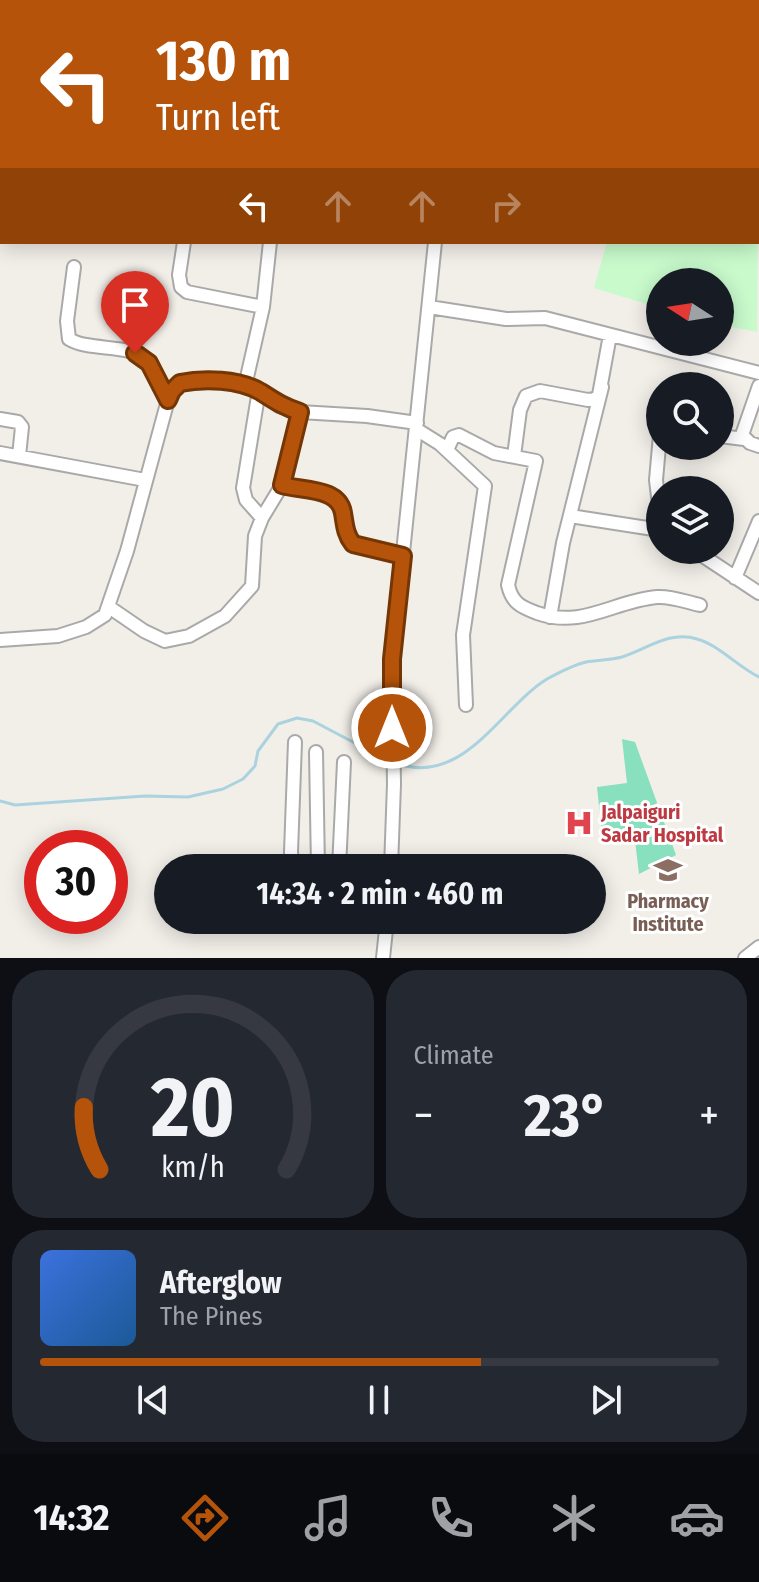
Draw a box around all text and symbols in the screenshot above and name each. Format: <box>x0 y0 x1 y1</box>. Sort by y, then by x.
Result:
text: 130 m <box>156 28 291 95</box>
icon: left <box>24 32 128 136</box>
text: Turn left <box>156 96 280 140</box>
icon: left <box>232 184 276 228</box>
icon: ahead <box>316 184 360 228</box>
icon: ahead <box>400 184 444 228</box>
icon: right <box>484 184 528 228</box>
north arrow <box>646 268 734 356</box>
map controls <box>646 268 734 564</box>
pin <box>101 271 169 353</box>
icon: arrive <box>113 283 157 327</box>
button: search <box>646 372 734 460</box>
button: layers <box>646 476 734 564</box>
position arrow <box>350 686 434 770</box>
place label: Jalpaiguri Sadar Hospital <box>600 800 724 847</box>
hospital icon: Jalpaiguri Sadar Hospital <box>564 808 594 838</box>
speed limit sign: 30 <box>24 830 128 934</box>
school or university icon: Pharmacy Institute <box>653 855 683 885</box>
text: 14:34 · 2 min · 460 m <box>257 876 503 912</box>
place label: Pharmacy Institute <box>627 889 709 936</box>
text: Climate <box>414 1040 494 1071</box>
text: 20 <box>150 1058 235 1158</box>
text: 23° <box>524 1080 608 1152</box>
text: − <box>414 1089 433 1142</box>
text: + <box>699 1089 719 1142</box>
text: km/h <box>161 1150 225 1185</box>
text: Afterglow <box>160 1265 282 1301</box>
text: The Pines <box>160 1301 263 1332</box>
icon: previous <box>131 1378 175 1422</box>
icon: pause <box>357 1378 401 1422</box>
icon: next <box>584 1378 628 1422</box>
icon: directions <box>177 1490 233 1546</box>
icon: music <box>300 1490 356 1546</box>
icon: phone <box>423 1490 479 1546</box>
icon: climate <box>546 1490 602 1546</box>
icon: car <box>669 1490 725 1546</box>
text: 14:32 <box>34 1496 110 1540</box>

